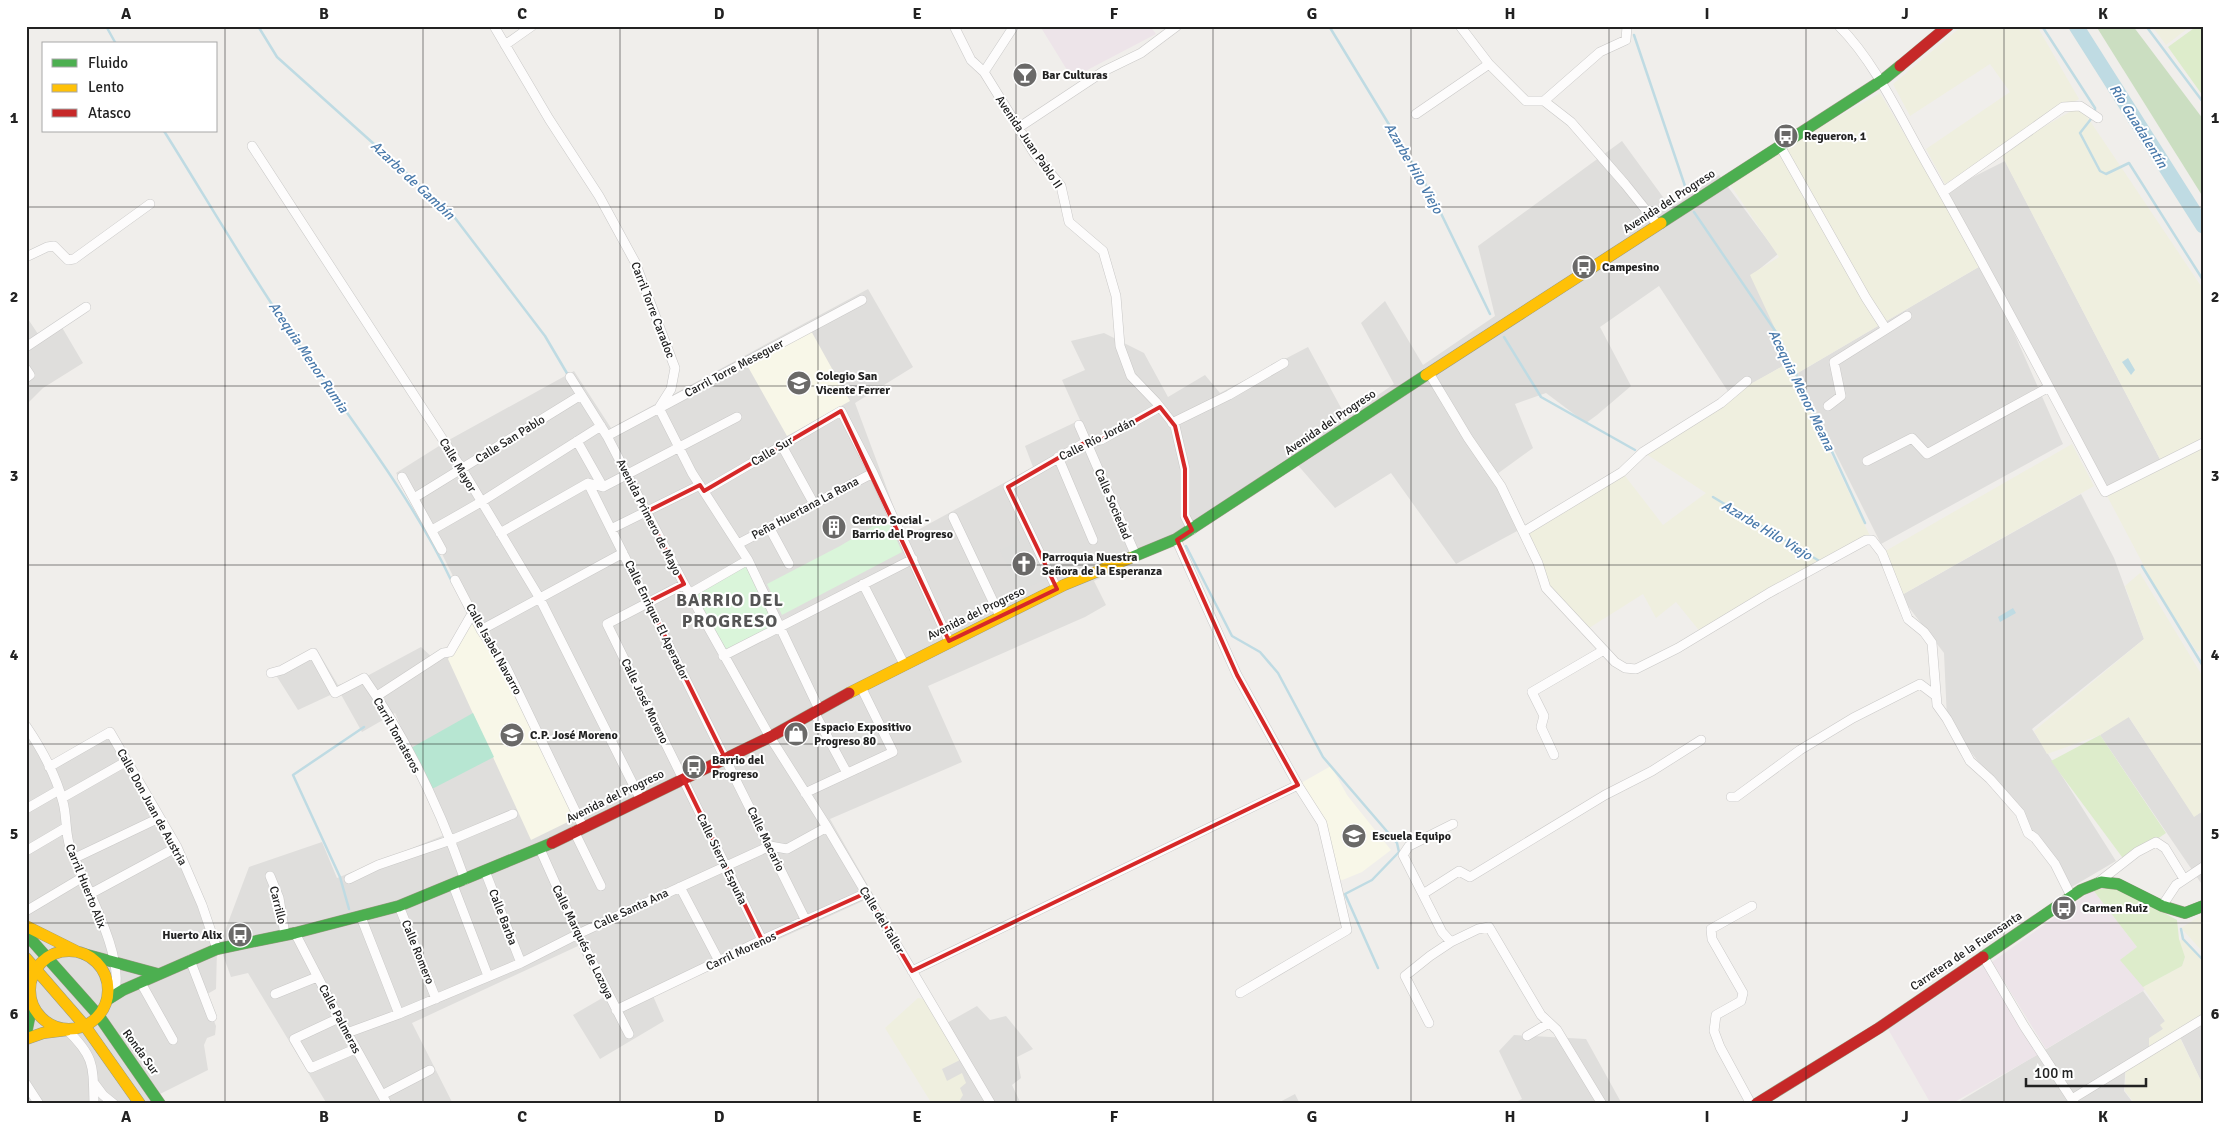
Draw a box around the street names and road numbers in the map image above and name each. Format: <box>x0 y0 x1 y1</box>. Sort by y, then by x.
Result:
street label: Avenida Juan Pablo II <box>992 93 1065 192</box>
street label: Avenida del Progreso <box>1620 166 1718 237</box>
street label: Carril Torre Caradoc <box>627 260 678 361</box>
street label: Carril Torre Meseguer <box>682 336 787 401</box>
street label: Avenida del Progreso <box>1282 386 1379 459</box>
street label: Calle San Pablo <box>473 412 548 467</box>
street label: Calle Río Jordán <box>1057 415 1138 464</box>
street label: Calle Sur <box>749 433 796 470</box>
street label: Calle Mayor <box>436 435 480 496</box>
street label: Avenida Primero de Mayo <box>613 456 684 578</box>
street label: Calle Sociedad <box>1091 467 1134 542</box>
street label: Peña Huertana La Rana <box>749 474 861 543</box>
street label: Calle Enrique El Aperador <box>621 558 692 683</box>
street label: Avenida del Progreso <box>925 583 1028 644</box>
street label: Calle Isabel Navarro <box>462 601 525 698</box>
street label: Calle José Moreno <box>617 656 672 746</box>
street label: Carril Tomateros <box>370 695 424 776</box>
street label: Calle Don Juan de Austria <box>113 746 190 868</box>
street label: Avenida del Progreso <box>564 766 667 827</box>
street label: Calle Macario <box>743 804 788 874</box>
street label: Calle Sierra Espuña <box>693 811 750 907</box>
street label: Carril Huerto Alix <box>62 842 109 931</box>
street label: Calle Marqués de Lozoya <box>548 883 617 1002</box>
street label: Calle del Taller <box>856 884 908 957</box>
street label: Carrillo <box>266 885 289 926</box>
street label: Calle Santa Ana <box>591 886 671 933</box>
street label: Calle Barba <box>485 887 520 947</box>
street label: Carretera de la Fuensanta <box>1908 908 2025 994</box>
street label: Calle Romero <box>398 918 437 987</box>
street label: Carril Morenos <box>704 929 779 974</box>
street label: Calle Palmeras <box>315 982 364 1056</box>
street label: Ronda Sur <box>119 1027 162 1078</box>

